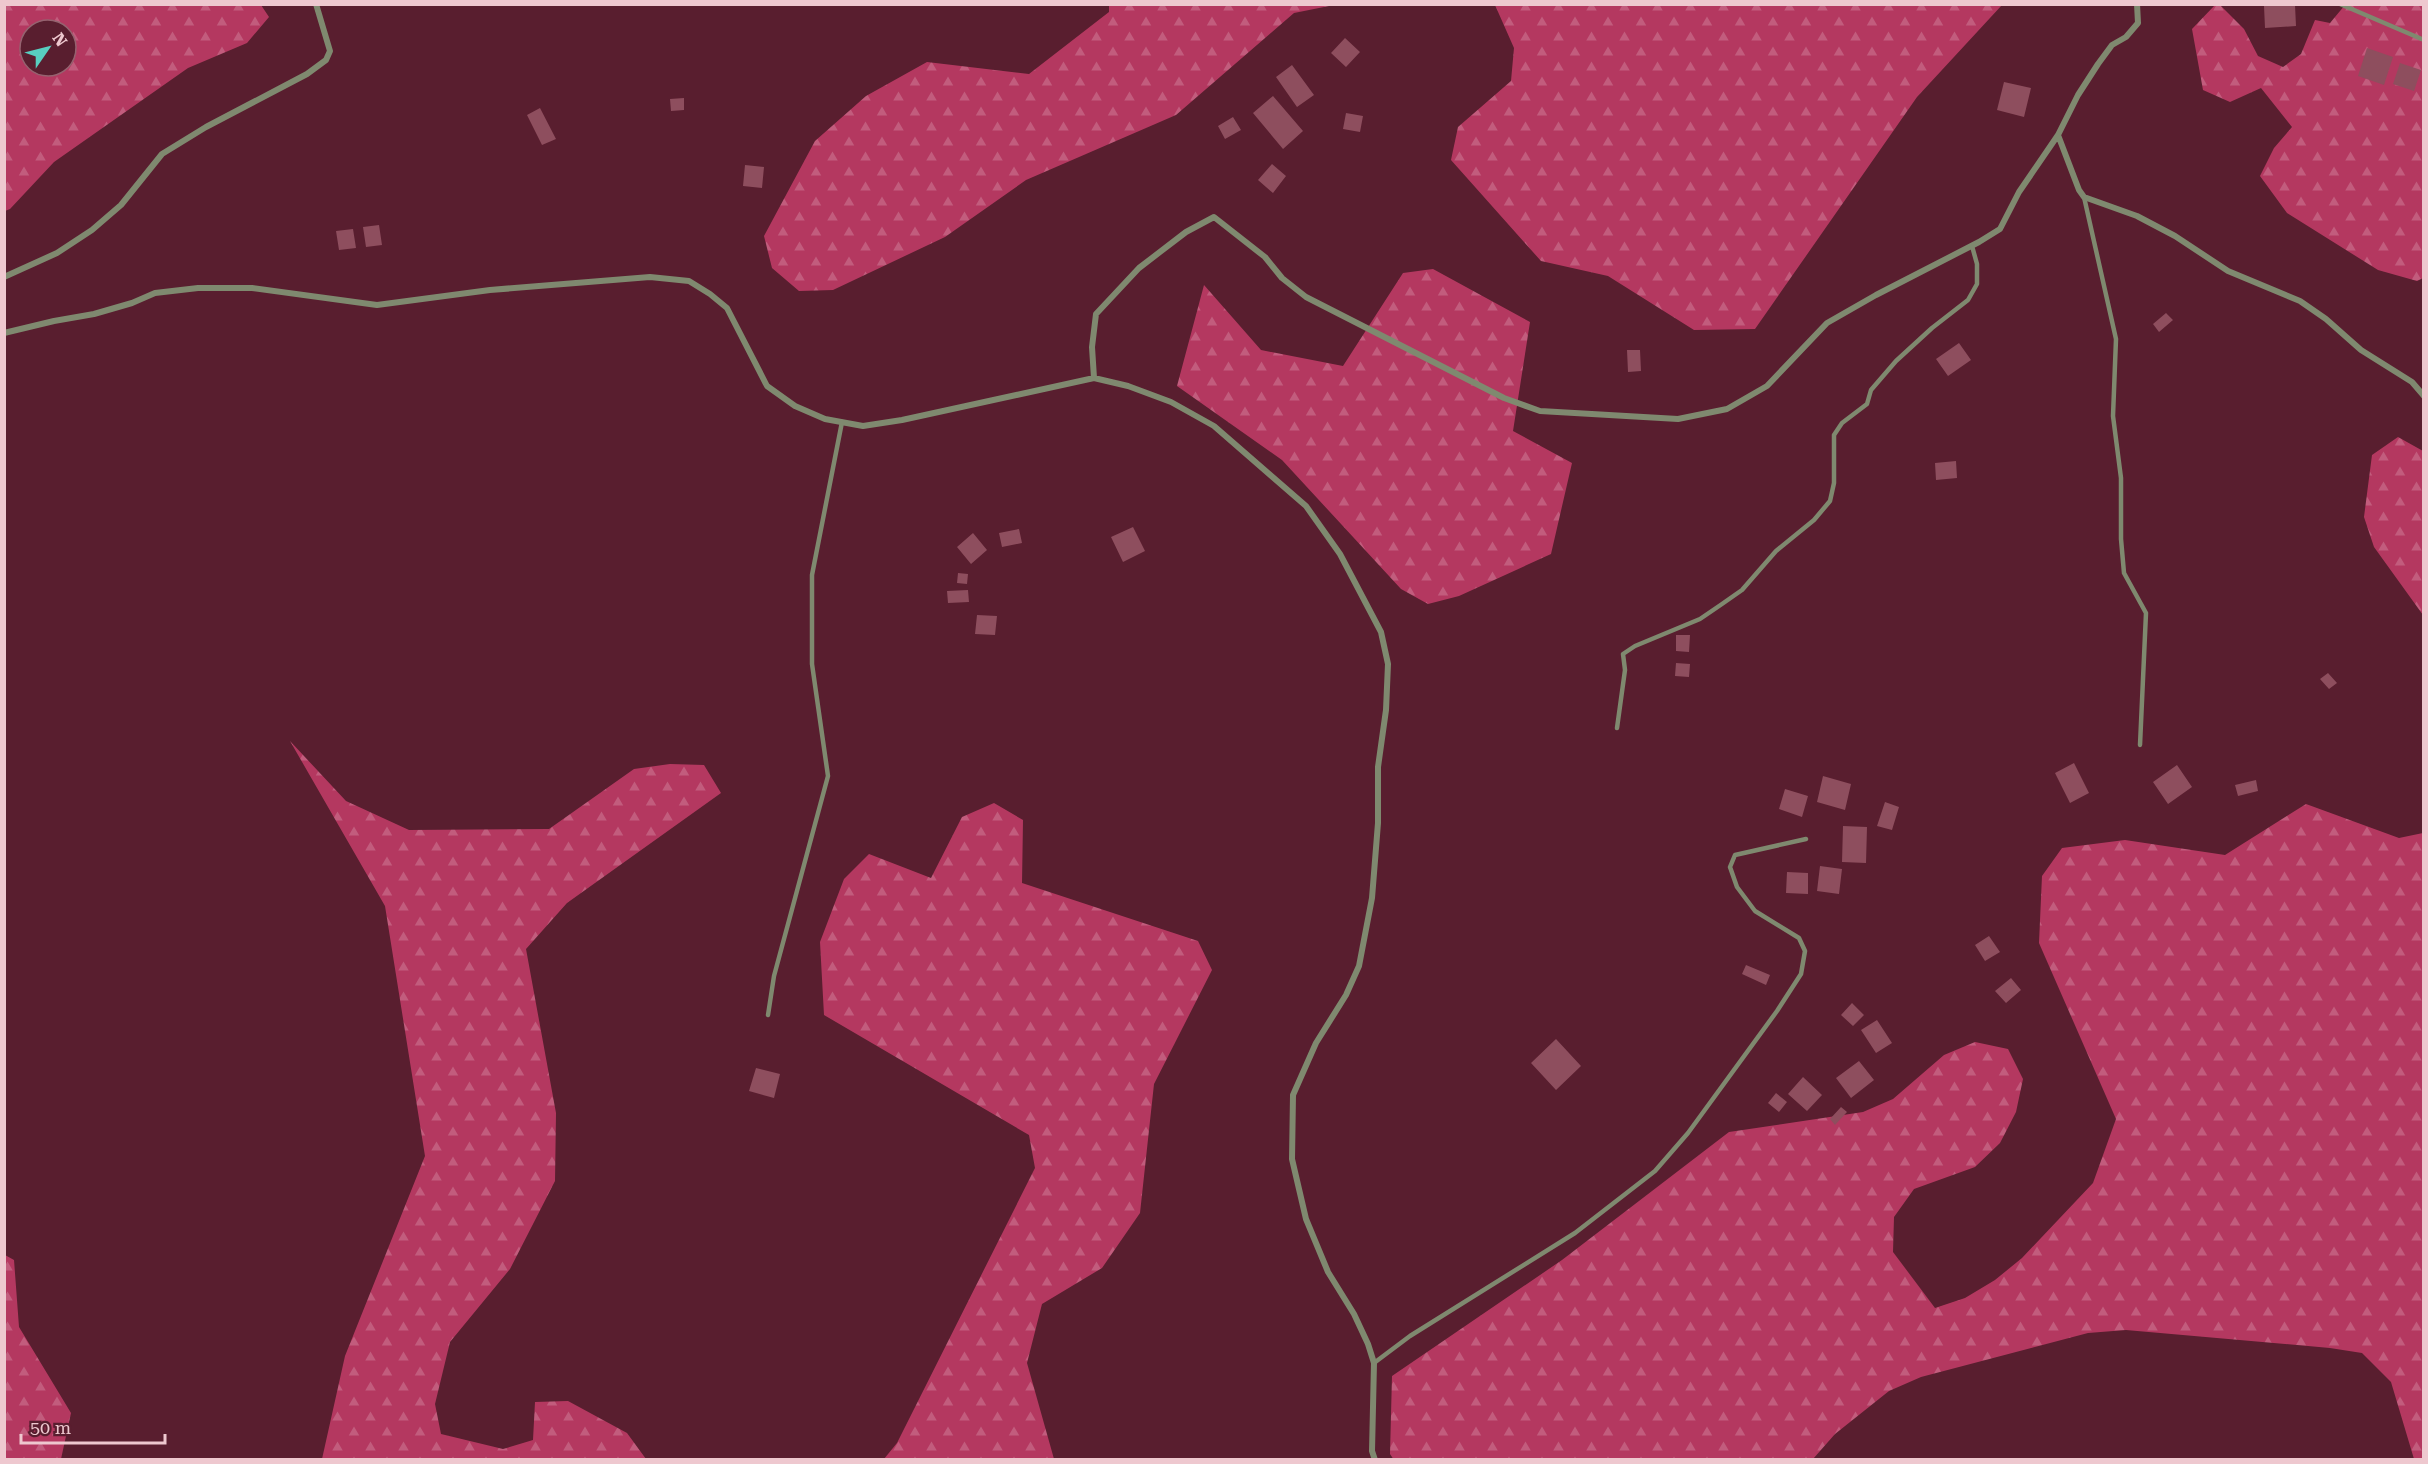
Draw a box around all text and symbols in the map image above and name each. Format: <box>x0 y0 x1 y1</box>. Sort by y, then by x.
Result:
north arrow <box>18 18 78 78</box>
text: N <box>49 29 71 50</box>
scale bar <box>21 1407 165 1445</box>
text: 50 m <box>30 1417 71 1438</box>

